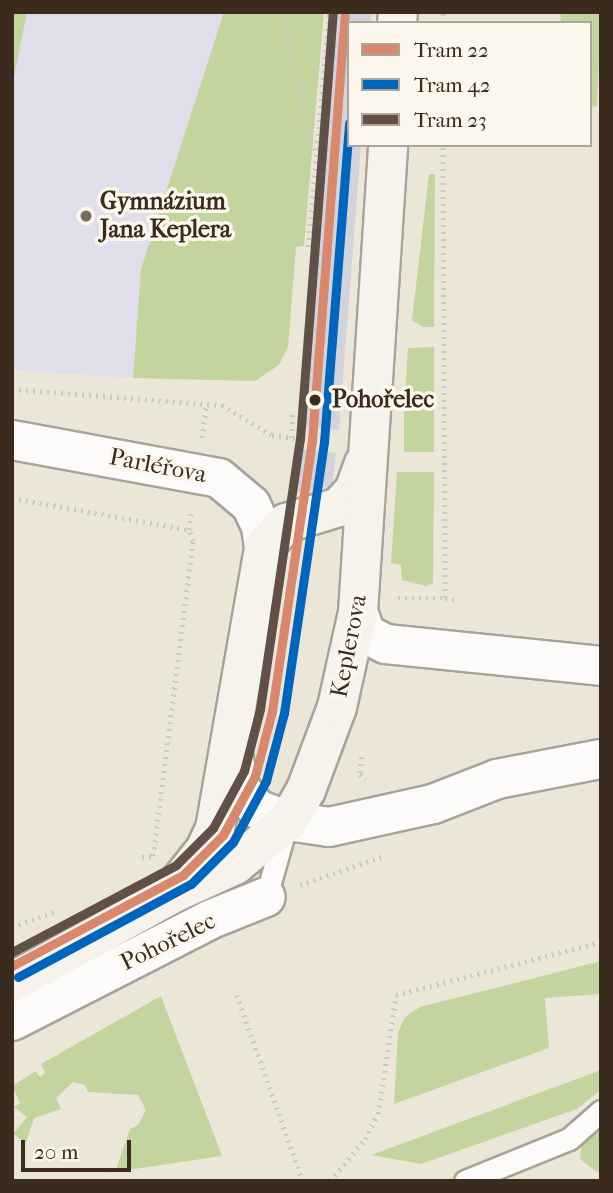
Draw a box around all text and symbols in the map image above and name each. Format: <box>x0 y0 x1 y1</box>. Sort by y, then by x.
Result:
legend <box>347 21 592 147</box>
text: Tram 22 <box>414 38 489 62</box>
text: Tram 42 <box>414 73 491 97</box>
text: Tram 23 <box>414 108 487 132</box>
place label: Gymnázium Jana Keplera <box>100 188 231 244</box>
marker: Gymnázium Jana Keplera <box>78 208 94 224</box>
place label: Pohořelec <box>332 386 434 414</box>
marker: Pohořelec <box>304 389 326 411</box>
street label: Parléřova <box>107 442 209 490</box>
street label: Keplerova <box>325 592 373 700</box>
street label: Pohořelec <box>116 907 220 977</box>
scale bar <box>24 1126 135 1170</box>
text: 20 m <box>34 1140 78 1164</box>

